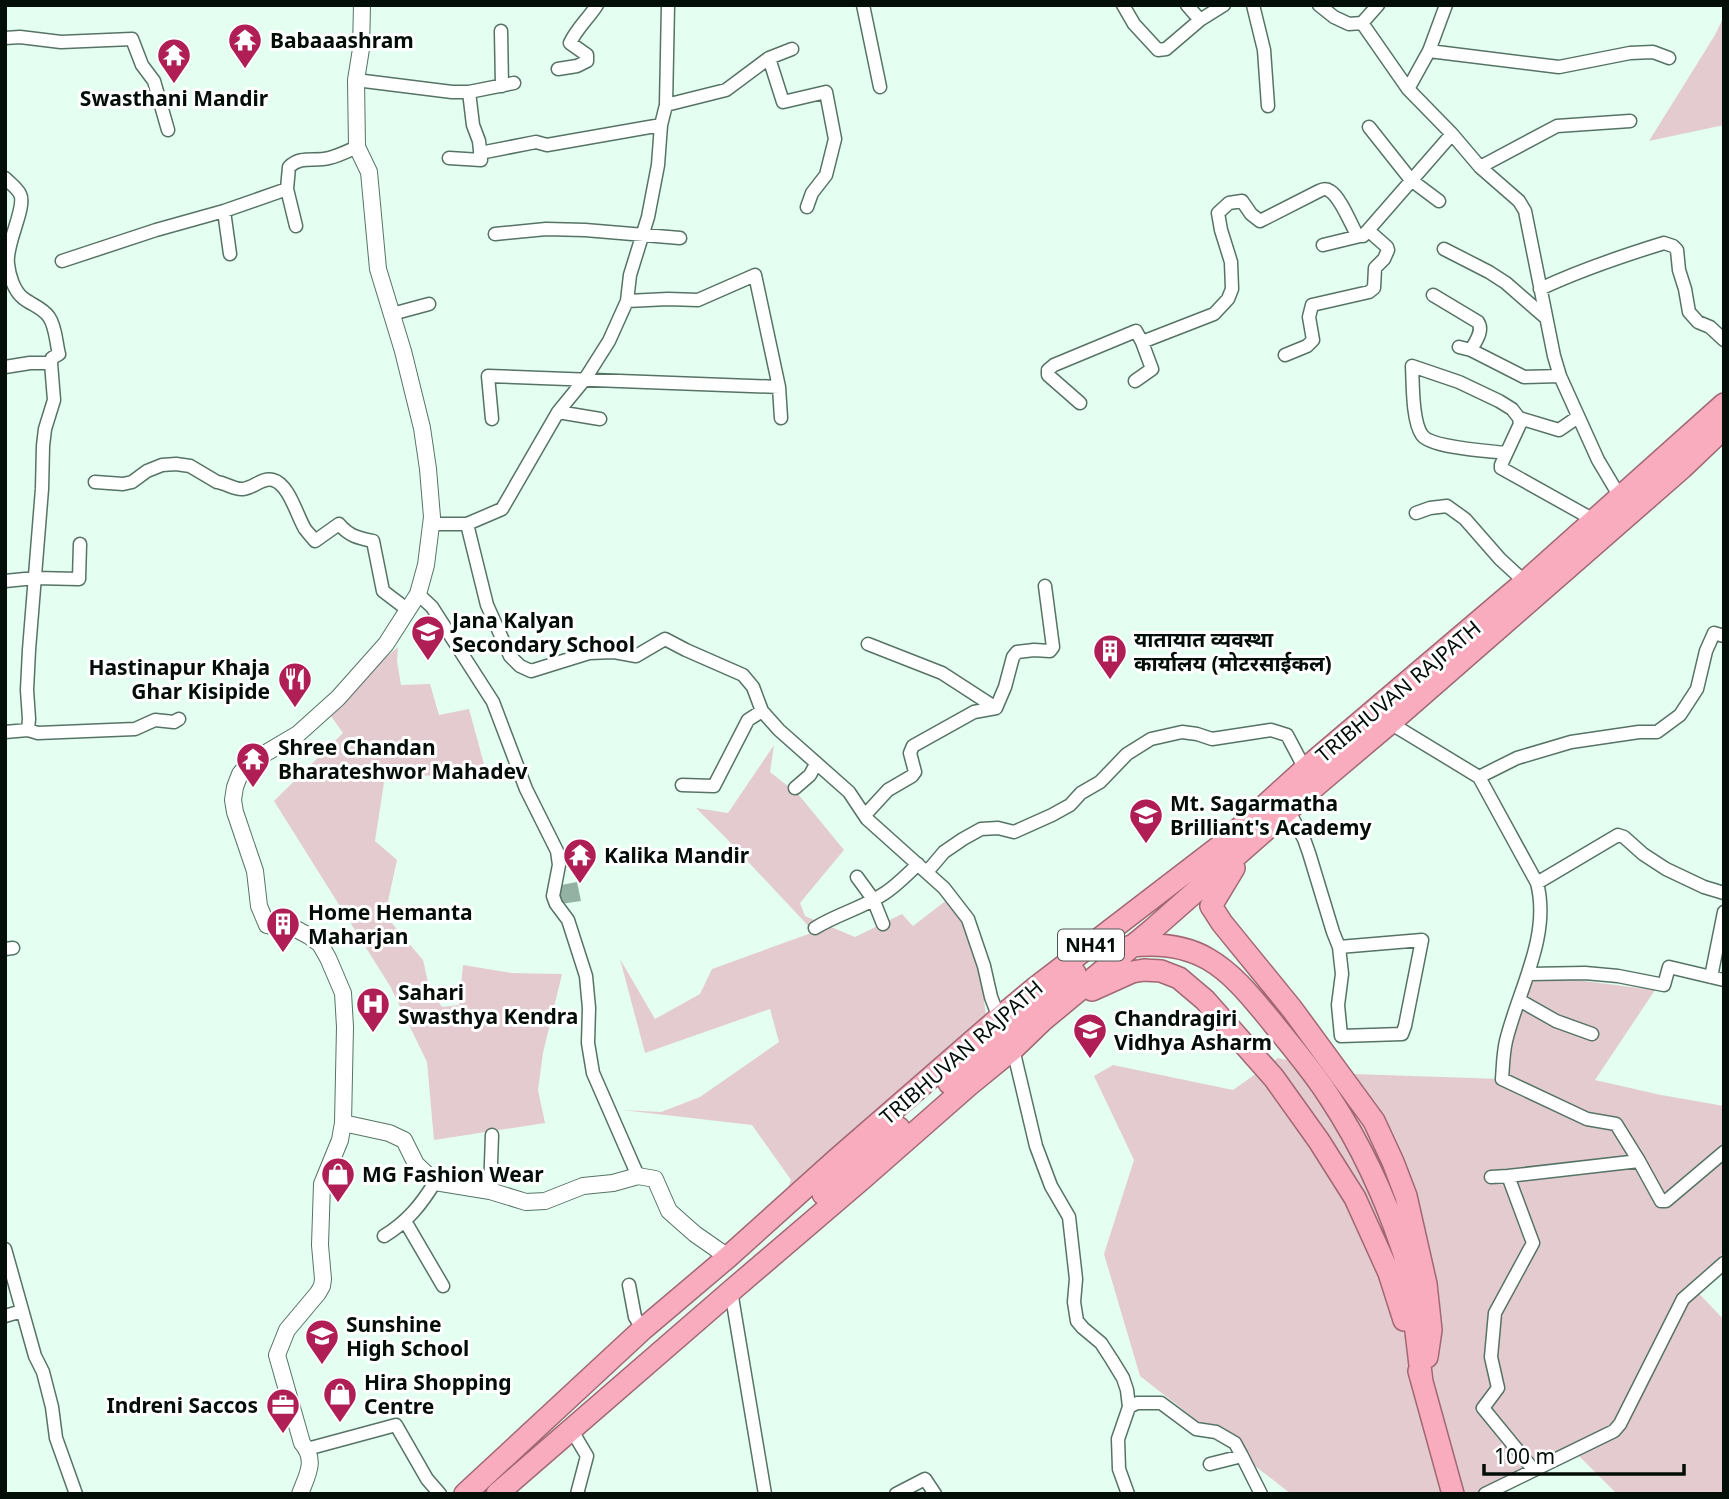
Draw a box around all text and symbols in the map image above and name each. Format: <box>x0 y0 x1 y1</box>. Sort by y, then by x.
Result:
temple icon: Babaaashram <box>226 21 264 70</box>
place label: Babaaashram <box>270 26 414 54</box>
temple icon: Swasthani Mandir <box>155 36 193 85</box>
place label: Swasthani Mandir <box>80 84 269 112</box>
place label: Jana Kalyan Secondary School <box>450 606 635 658</box>
school or university icon: Jana Kalyan Secondary School <box>409 613 447 662</box>
street label: TRIBHUVAN RAJPATH <box>1310 614 1486 768</box>
place label: यातायात व्यवस्था कार्यालय (मोटरसाईकल) <box>1134 625 1332 677</box>
building icon: यातायात व्यवस्था कार्यालय (मोटरसाईकल) <box>1091 632 1129 681</box>
place label: Hastinapur Khaja Ghar Kisipide <box>88 653 270 705</box>
restaurant icon: Hastinapur Khaja Ghar Kisipide <box>276 660 314 709</box>
place label: Shree Chandan Bharateshwor Mahadev <box>278 733 528 785</box>
temple icon: Shree Chandan Bharateshwor Mahadev <box>234 740 272 789</box>
place label: Mt. Sagarmatha Brilliant's Academy <box>1170 789 1371 841</box>
school or university icon: Mt. Sagarmatha Brilliant's Academy <box>1127 796 1165 845</box>
temple icon: Kalika Mandir <box>561 836 599 885</box>
place label: Kalika Mandir <box>604 841 750 869</box>
place label: Home Hemanta Maharjan <box>308 898 473 950</box>
building icon: Home Hemanta Maharjan <box>264 905 302 954</box>
road number: NH41 <box>1058 930 1124 960</box>
street label: TRIBHUVAN RAJPATH <box>874 973 1048 1131</box>
place label: Sahari Swasthya Kendra <box>398 978 578 1030</box>
hospital icon: Sahari Swasthya Kendra <box>354 985 392 1034</box>
place label: Chandragiri Vidhya Asharm <box>1114 1004 1272 1056</box>
school or university icon: Chandragiri Vidhya Asharm <box>1071 1011 1109 1060</box>
shop icon: MG Fashion Wear <box>319 1155 357 1204</box>
place label: MG Fashion Wear <box>362 1160 544 1188</box>
place label: Sunshine High School <box>346 1310 469 1362</box>
school or university icon: Sunshine High School <box>303 1317 341 1366</box>
place label: Hira Shopping Centre <box>364 1368 511 1420</box>
shop icon: Hira Shopping Centre <box>321 1375 359 1424</box>
office icon: Indreni Saccos <box>264 1386 302 1435</box>
place label: Indreni Saccos <box>107 1391 258 1419</box>
scale bar <box>1484 1432 1684 1476</box>
text: 100 m <box>1494 1442 1555 1470</box>

